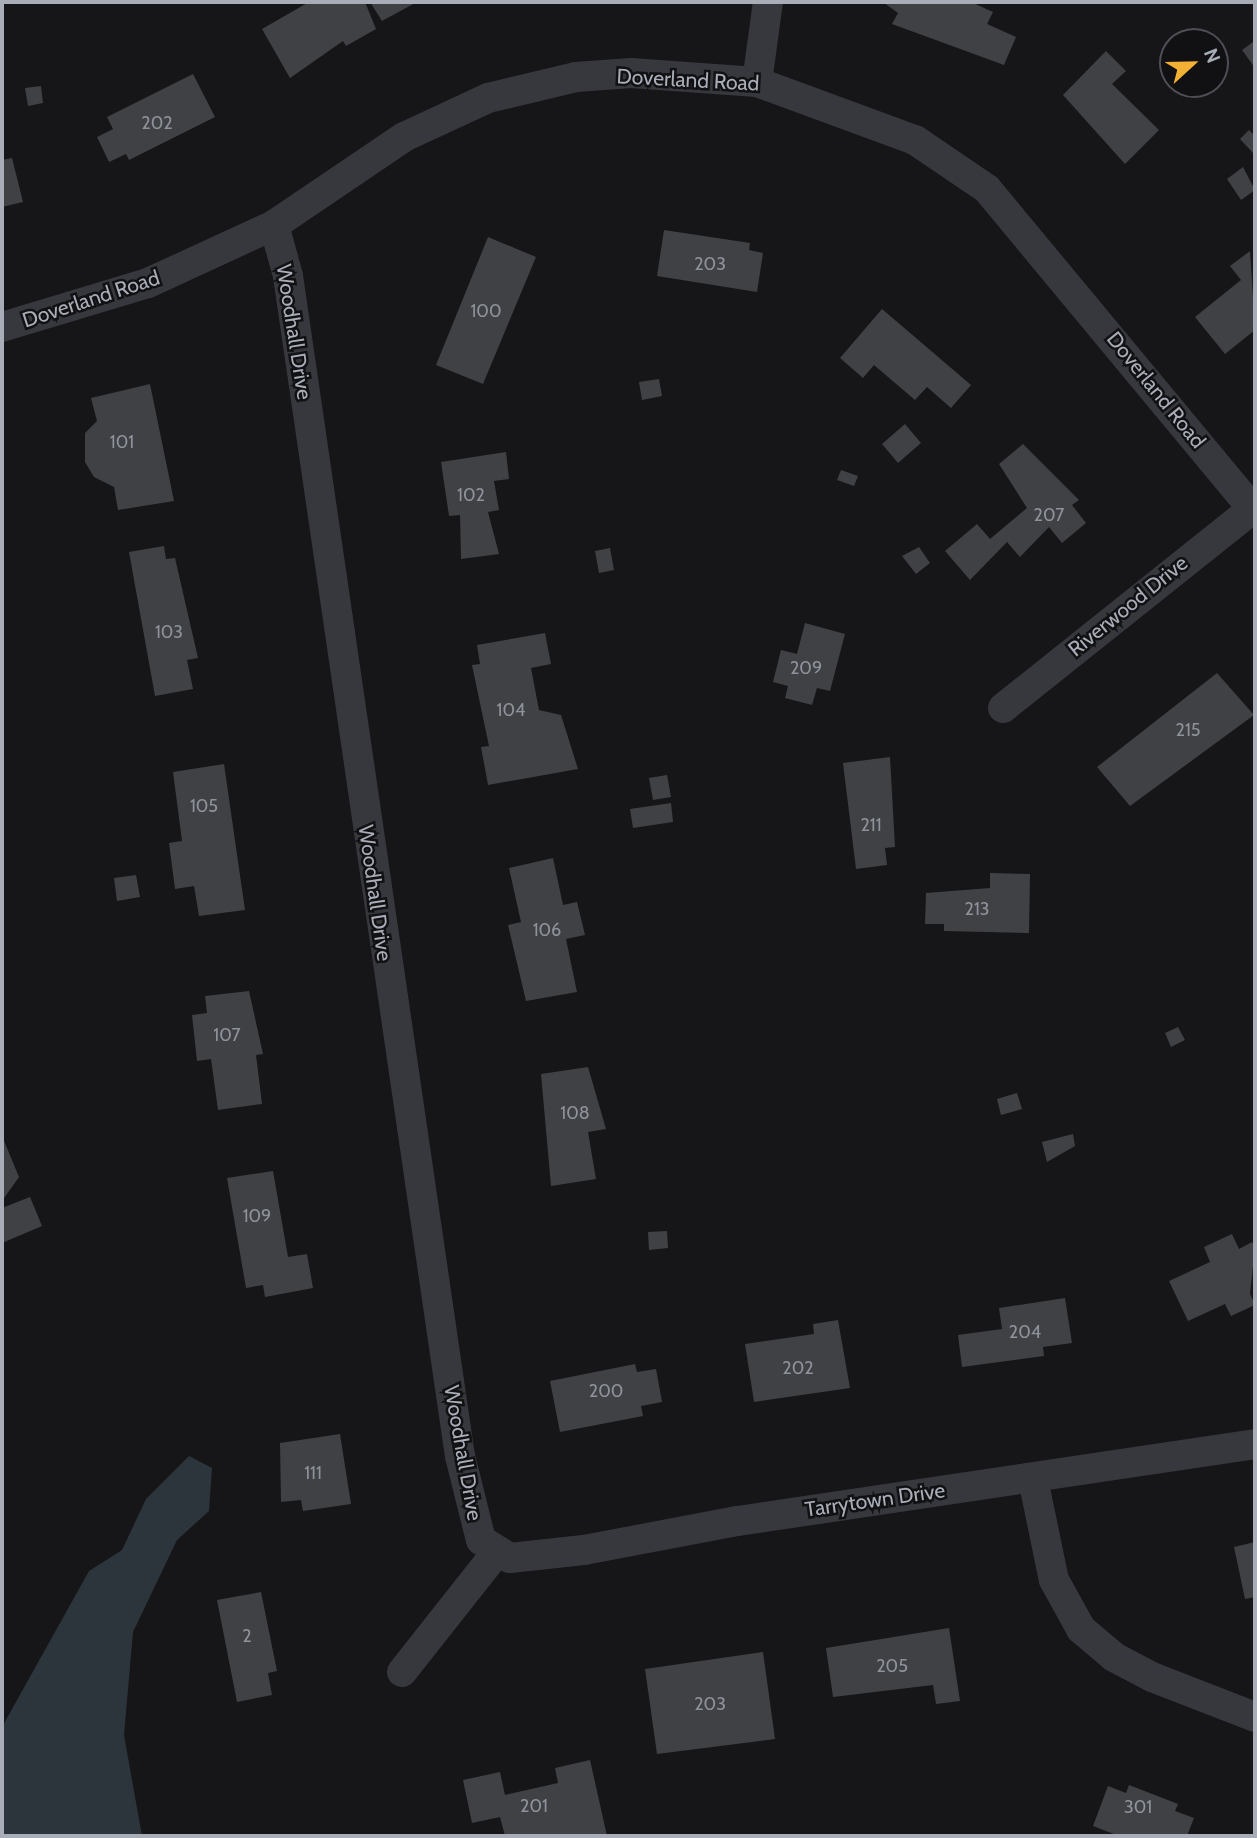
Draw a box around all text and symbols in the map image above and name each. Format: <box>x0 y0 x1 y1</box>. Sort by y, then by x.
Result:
north arrow <box>1159 28 1229 98</box>
text: N <box>1199 45 1225 66</box>
street label: Doverland Road <box>616 64 760 96</box>
house number: 202 <box>141 112 173 134</box>
house number: 203 <box>694 253 726 275</box>
street label: Woodhall Drive <box>271 262 317 402</box>
street label: Doverland Road <box>19 265 163 333</box>
house number: 100 <box>471 300 501 322</box>
street label: Doverland Road <box>1101 327 1211 453</box>
house number: 101 <box>110 431 134 453</box>
house number: 102 <box>457 484 485 506</box>
house number: 207 <box>1034 504 1064 526</box>
street label: Riverwood Drive <box>1063 550 1193 662</box>
house number: 103 <box>155 621 183 643</box>
house number: 209 <box>790 657 822 679</box>
house number: 104 <box>497 699 525 721</box>
house number: 215 <box>1175 719 1201 741</box>
house number: 105 <box>190 795 218 817</box>
house number: 211 <box>860 814 882 836</box>
street label: Woodhall Drive <box>353 823 397 963</box>
house number: 213 <box>964 898 990 920</box>
house number: 106 <box>533 919 561 941</box>
house number: 107 <box>213 1024 241 1046</box>
house number: 108 <box>560 1102 590 1124</box>
house number: 109 <box>243 1205 271 1227</box>
house number: 204 <box>1009 1321 1041 1343</box>
house number: 202 <box>782 1357 814 1379</box>
house number: 200 <box>589 1380 623 1402</box>
street label: Woodhall Drive <box>439 1383 487 1523</box>
house number: 111 <box>304 1462 322 1484</box>
street label: Tarrytown Drive <box>803 1478 947 1522</box>
house number: 2 <box>242 1625 252 1647</box>
house number: 205 <box>876 1655 908 1677</box>
house number: 203 <box>694 1693 726 1715</box>
house number: 201 <box>520 1795 548 1817</box>
house number: 301 <box>1124 1796 1152 1818</box>

